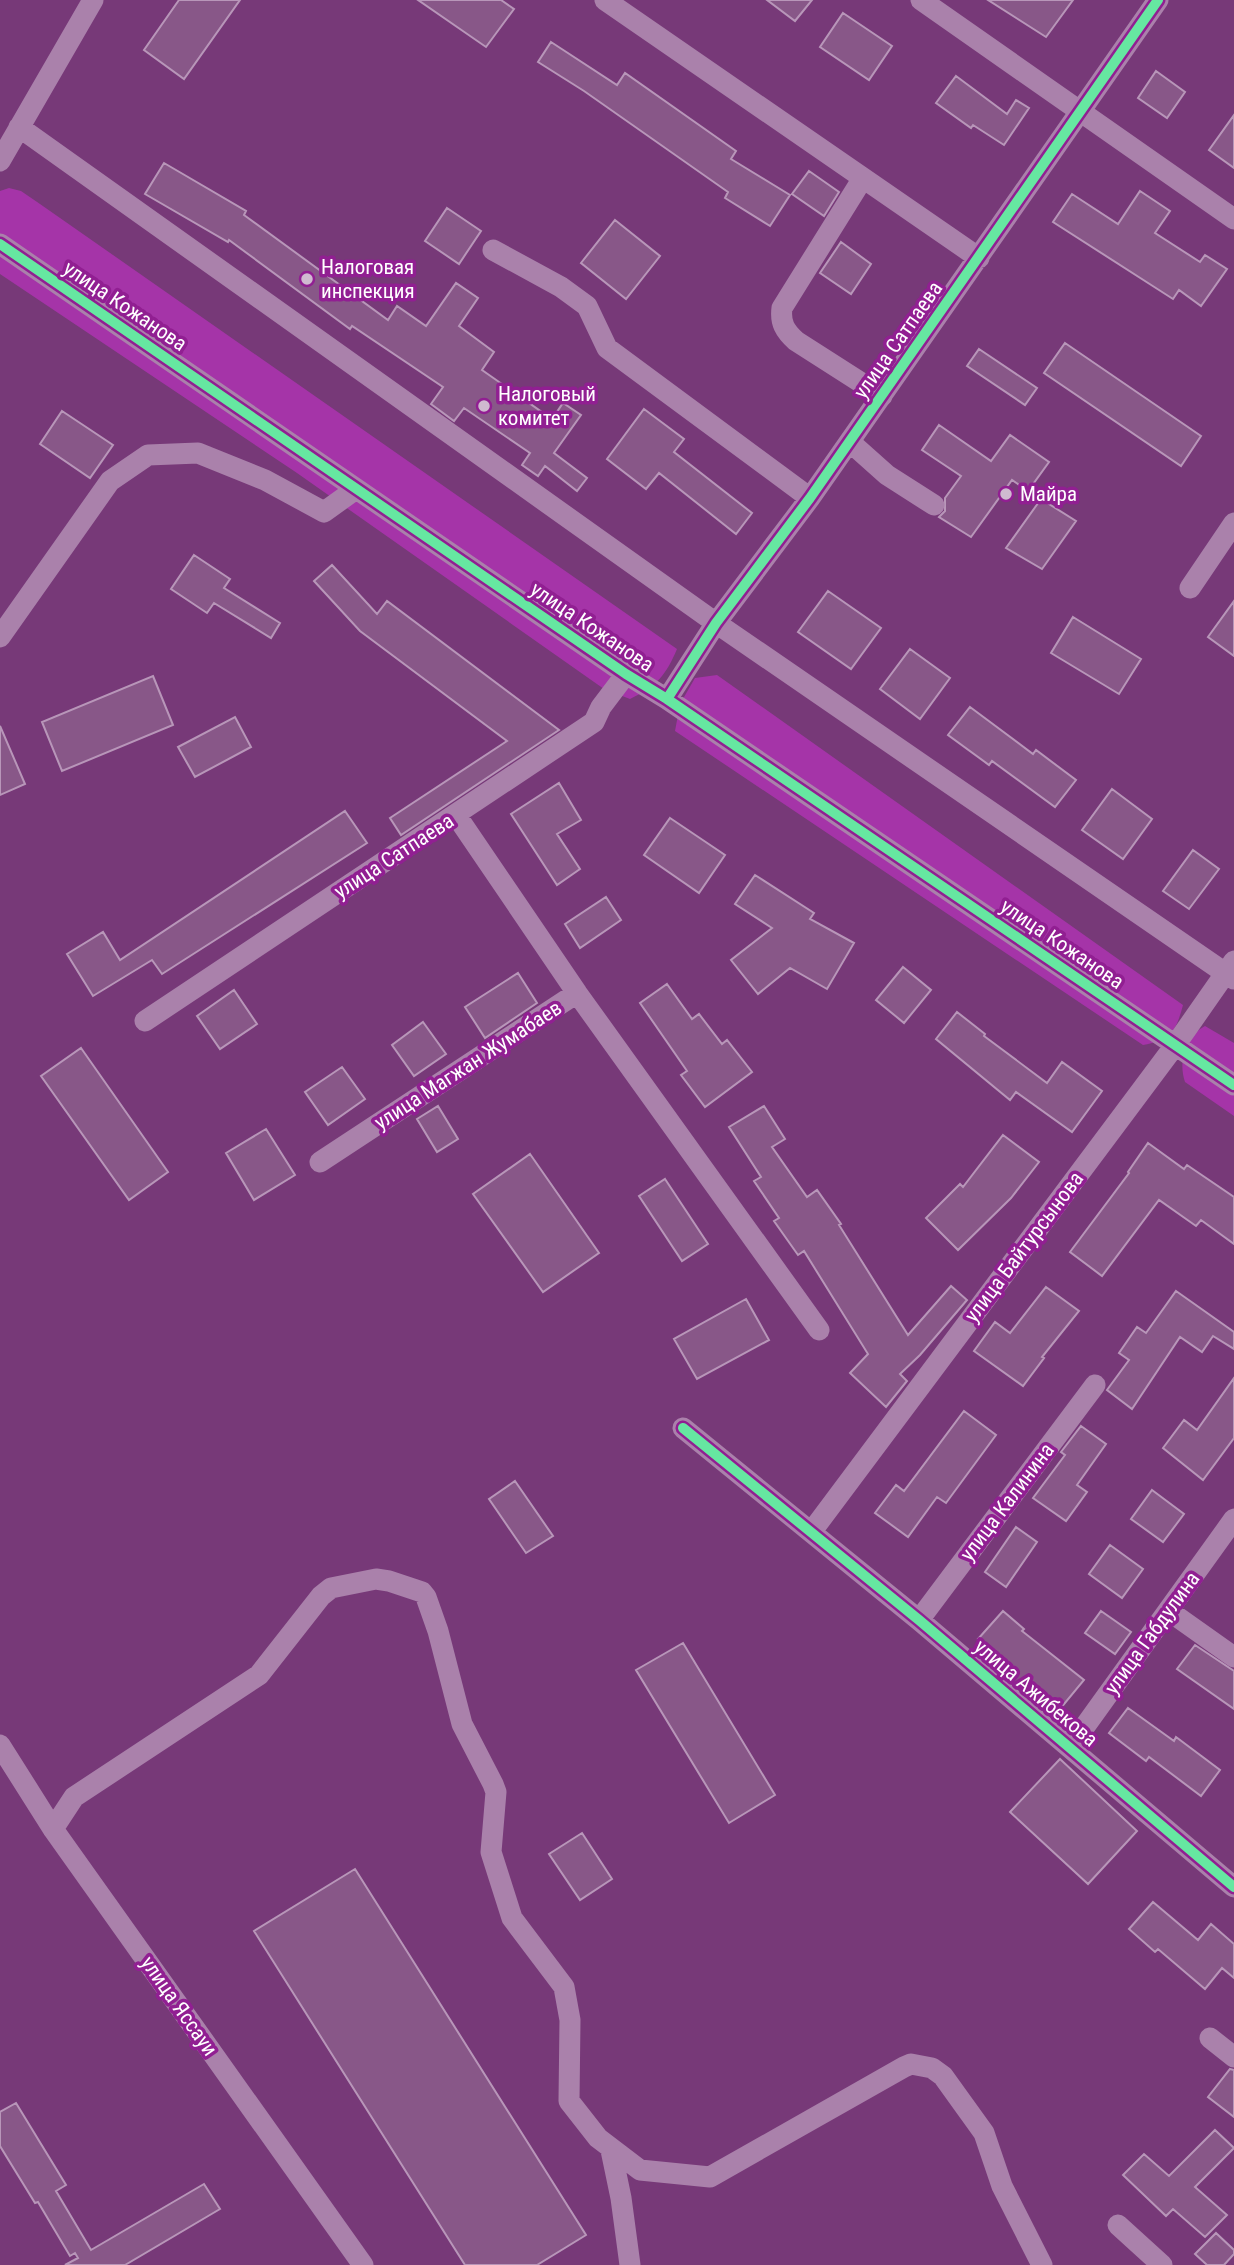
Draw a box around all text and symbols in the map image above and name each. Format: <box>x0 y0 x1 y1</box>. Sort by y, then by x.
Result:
place label: Налоговая инспекция <box>321 255 415 303</box>
street label: улица Кожанова <box>59 256 191 356</box>
marker: Налоговая инспекция <box>299 271 315 287</box>
street label: улица Сатпаева <box>849 277 947 403</box>
place label: Налоговый комитет <box>498 382 596 430</box>
marker: Налоговый комитет <box>476 398 492 414</box>
place label: Майра <box>1020 482 1077 506</box>
marker: Майра <box>998 486 1014 502</box>
street label: улица Кожанова <box>526 577 658 677</box>
street label: улица Сатпаева <box>330 808 458 904</box>
street label: улица Кожанова <box>996 894 1128 994</box>
street label: улица Магжан Жумабаев <box>370 996 566 1134</box>
street label: улица Байтурсынова <box>960 1167 1088 1327</box>
street label: улица Калинина <box>955 1438 1059 1566</box>
street label: улица Габдулина <box>1100 1567 1204 1699</box>
street label: улица Ажибекова <box>970 1634 1102 1752</box>
street label: улица Яссауи <box>136 1952 222 2060</box>

